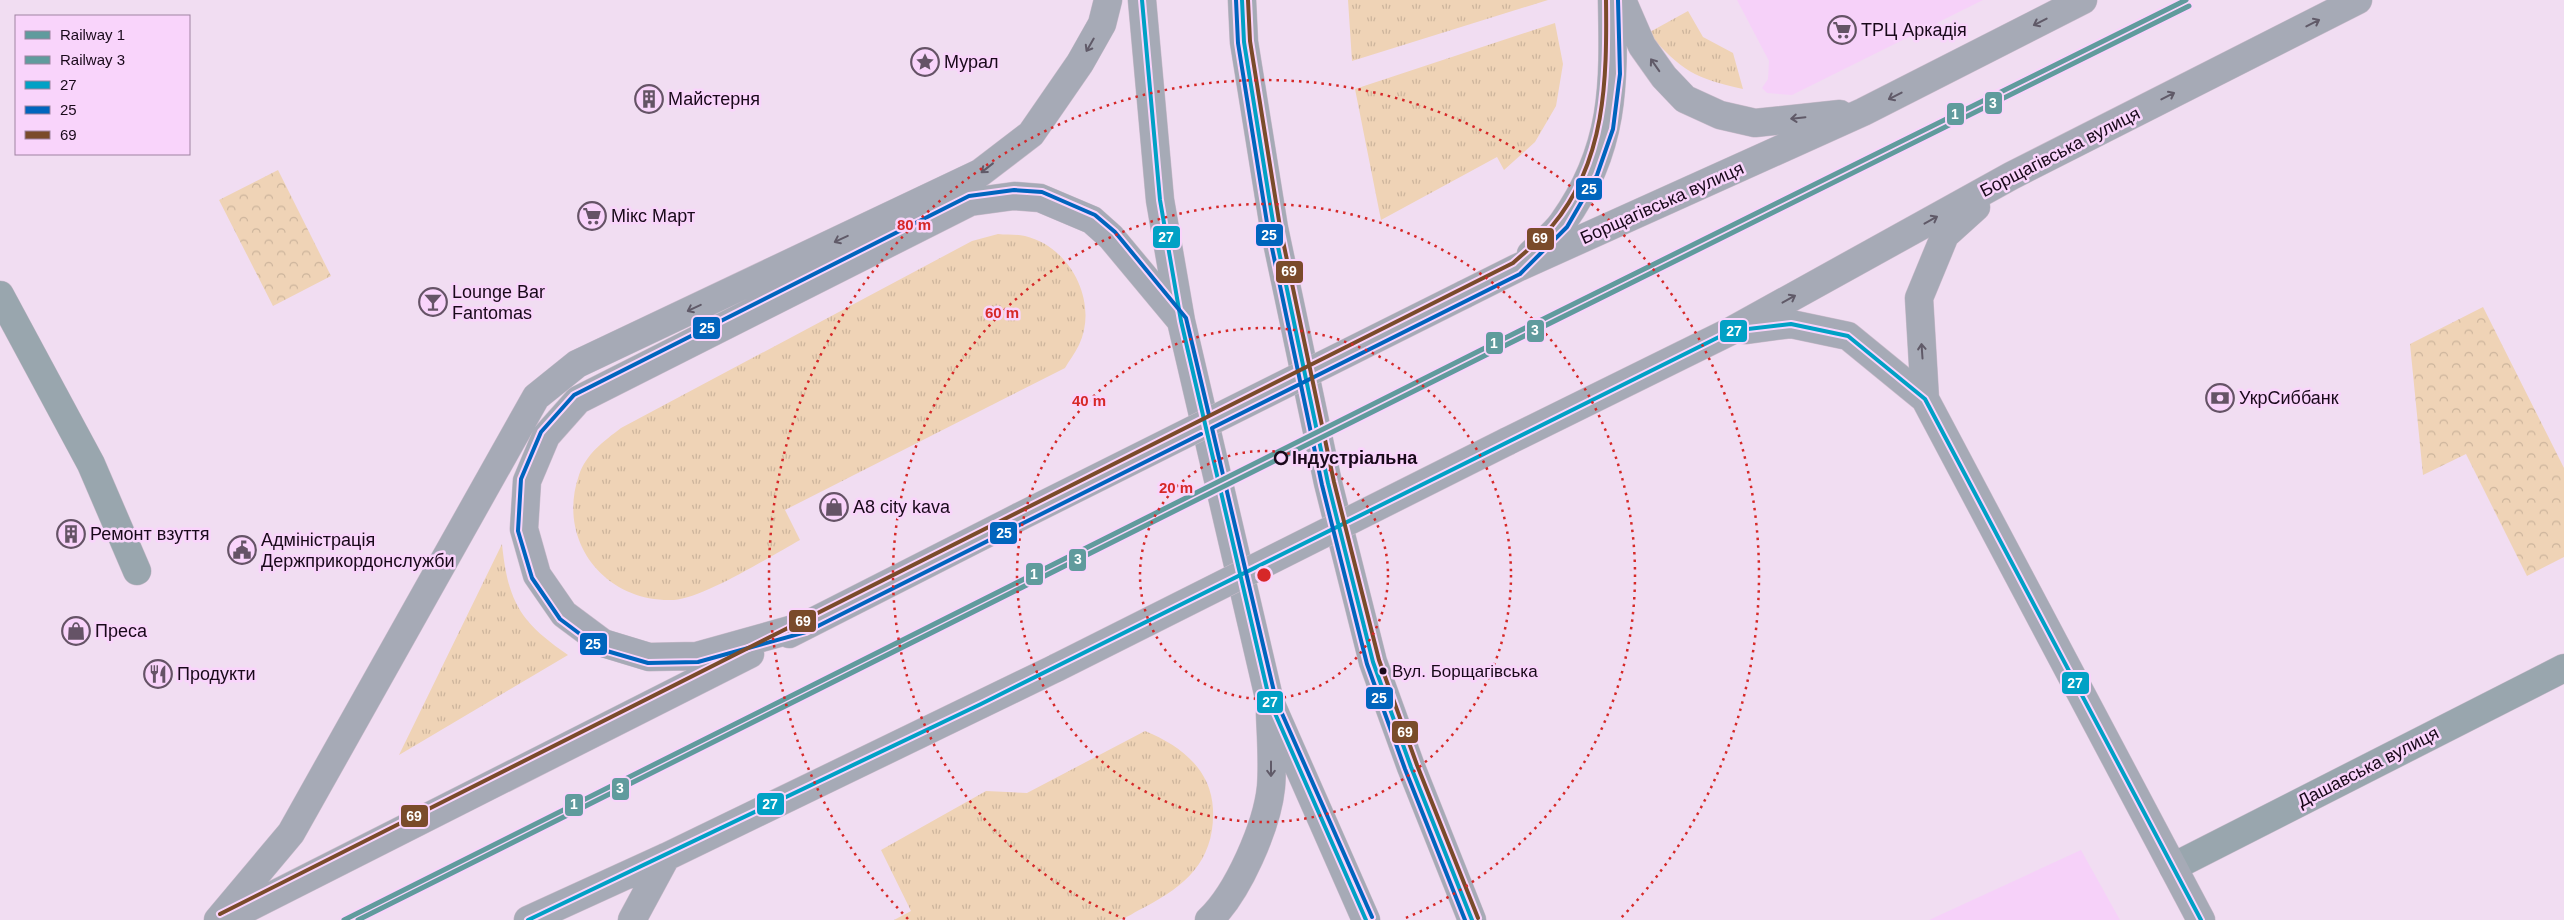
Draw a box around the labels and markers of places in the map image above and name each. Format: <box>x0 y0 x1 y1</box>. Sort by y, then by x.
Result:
supermarket icon: ТРЦ Аркадія <box>1827 15 1857 45</box>
place label: ТРЦ Аркадія <box>1861 20 1967 40</box>
place icon: Мурал <box>910 47 940 77</box>
place label: Мурал <box>944 52 999 72</box>
building icon: Майстерня <box>634 84 664 114</box>
place label: Майстерня <box>668 89 760 109</box>
supermarket icon: Мікс Март <box>577 201 607 231</box>
place label: Мікс Март <box>611 206 695 226</box>
place label: Lounge Bar Fantomas <box>452 282 545 323</box>
bar icon: Lounge Bar Fantomas <box>418 287 448 317</box>
bank icon: УкрСиббанк <box>2205 383 2235 413</box>
place label: УкрСиббанк <box>2239 388 2339 408</box>
place label: Індустріальна <box>1292 448 1418 468</box>
marker: Індустріальна <box>1274 451 1288 465</box>
shop icon: A8 city kava <box>819 492 849 522</box>
place label: A8 city kava <box>853 497 951 517</box>
building icon: Ремонт взуття <box>56 519 86 549</box>
place label: Ремонт взуття <box>90 524 209 544</box>
place label: Адміністрація Держприкордонслужби <box>261 530 455 571</box>
public building icon: Адміністрація Держприкордонслужби <box>227 535 257 565</box>
centre of rings <box>1255 566 1273 584</box>
shop icon: Преса <box>61 616 91 646</box>
place label: Преса <box>95 621 148 641</box>
restaurant icon: Продукти <box>143 659 173 689</box>
place label: Вул. Борщагівська <box>1392 662 1538 681</box>
place label: Продукти <box>177 664 255 684</box>
marker: Вул. Борщагівська <box>1378 666 1388 676</box>

